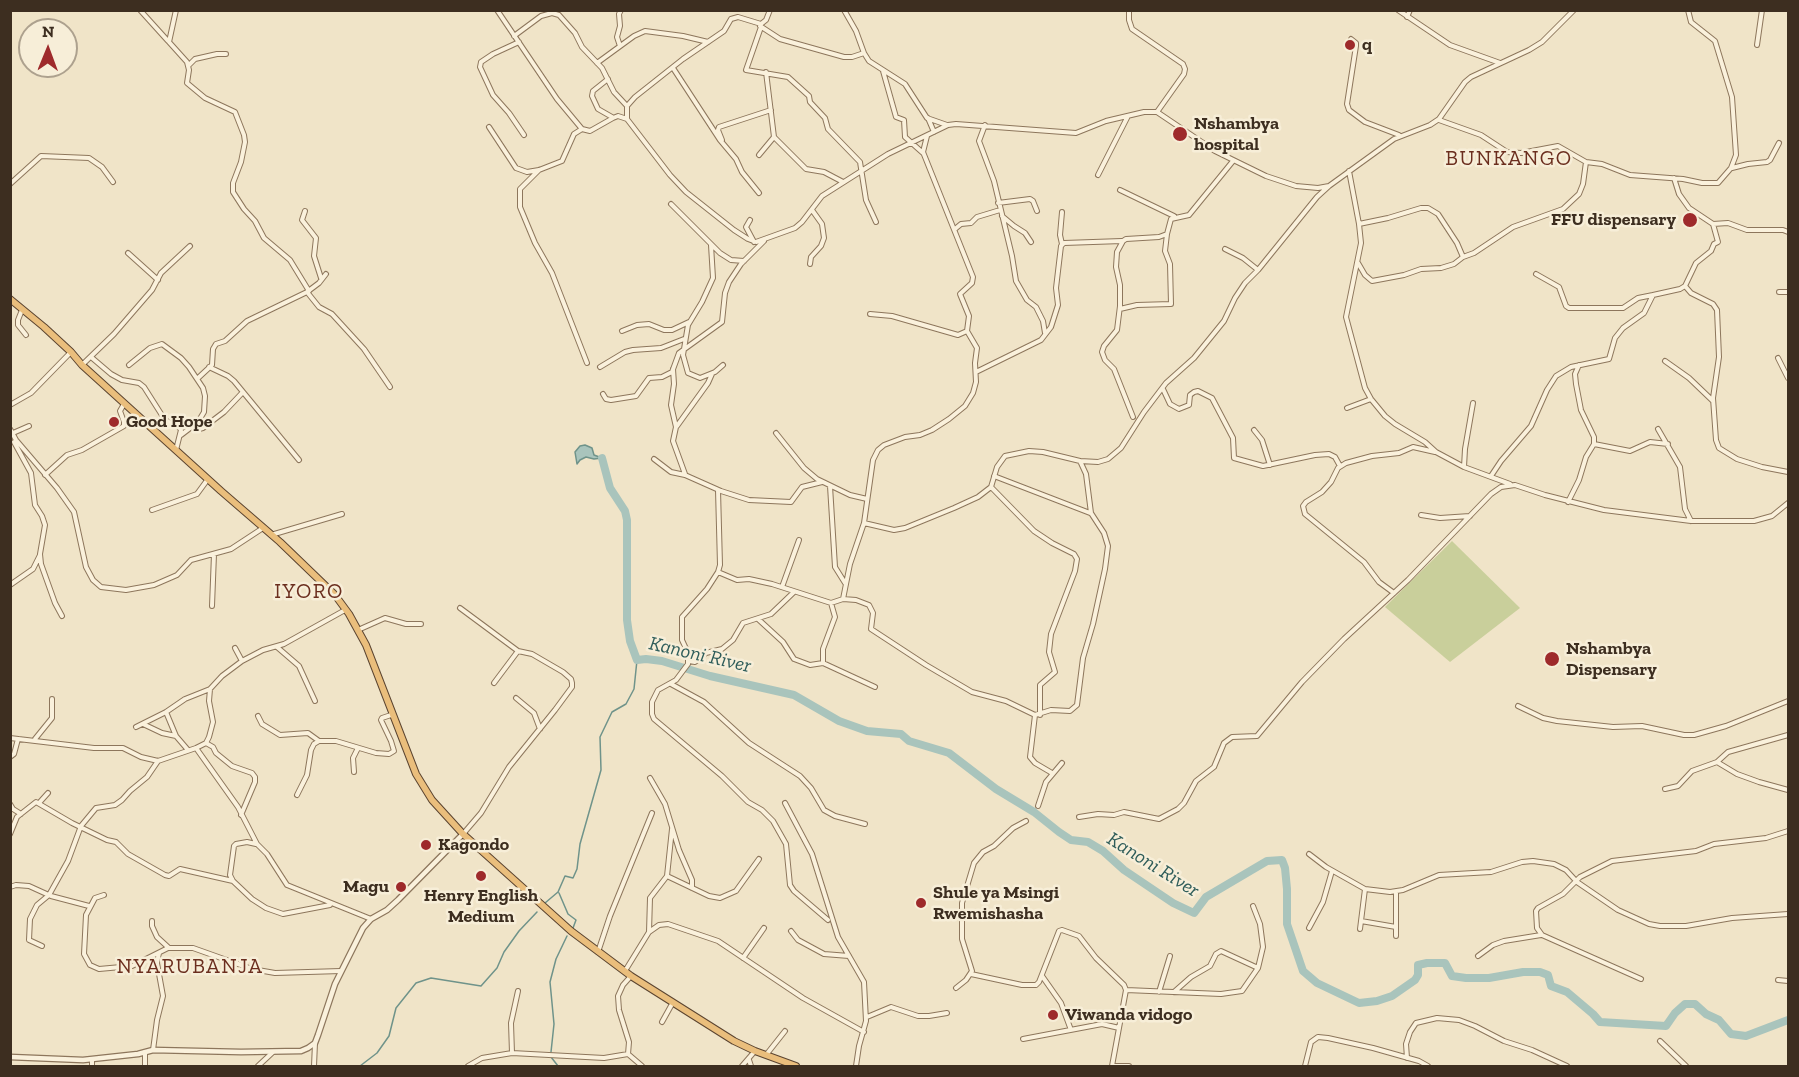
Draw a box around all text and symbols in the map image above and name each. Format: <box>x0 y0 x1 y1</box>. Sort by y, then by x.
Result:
north arrow <box>18 18 78 78</box>
text: N <box>42 22 55 41</box>
place label: q <box>1362 34 1372 56</box>
marker: q <box>1343 38 1357 52</box>
place label: Nshambya hospital <box>1194 113 1279 156</box>
marker: Nshambya hospital <box>1171 125 1189 143</box>
district label: BUNKANGO <box>1445 146 1573 172</box>
place label: FFU dispensary <box>1551 209 1676 231</box>
marker: FFU dispensary <box>1681 211 1699 229</box>
place label: Good Hope <box>126 411 212 433</box>
marker: Good Hope <box>107 415 121 429</box>
district label: IYORO <box>274 579 344 605</box>
water label: Kanoni River <box>647 632 753 678</box>
place label: Nshambya Dispensary <box>1566 638 1657 680</box>
marker: Nshambya Dispensary <box>1543 650 1561 668</box>
water label: Kanoni River <box>1102 827 1204 903</box>
place label: Kagondo <box>438 834 509 856</box>
marker: Kagondo <box>419 838 433 852</box>
marker: Henry English Medium <box>474 869 488 883</box>
place label: Magu <box>343 876 389 898</box>
marker: Magu <box>394 880 408 894</box>
place label: Shule ya Msingi Rwemishasha <box>933 882 1059 924</box>
place label: Henry English Medium <box>424 885 538 928</box>
marker: Shule ya Msingi Rwemishasha <box>914 896 928 910</box>
district label: NYARUBANJA <box>117 954 263 980</box>
place label: Viwanda vidogo <box>1065 1004 1192 1026</box>
marker: Viwanda vidogo <box>1046 1008 1060 1022</box>

